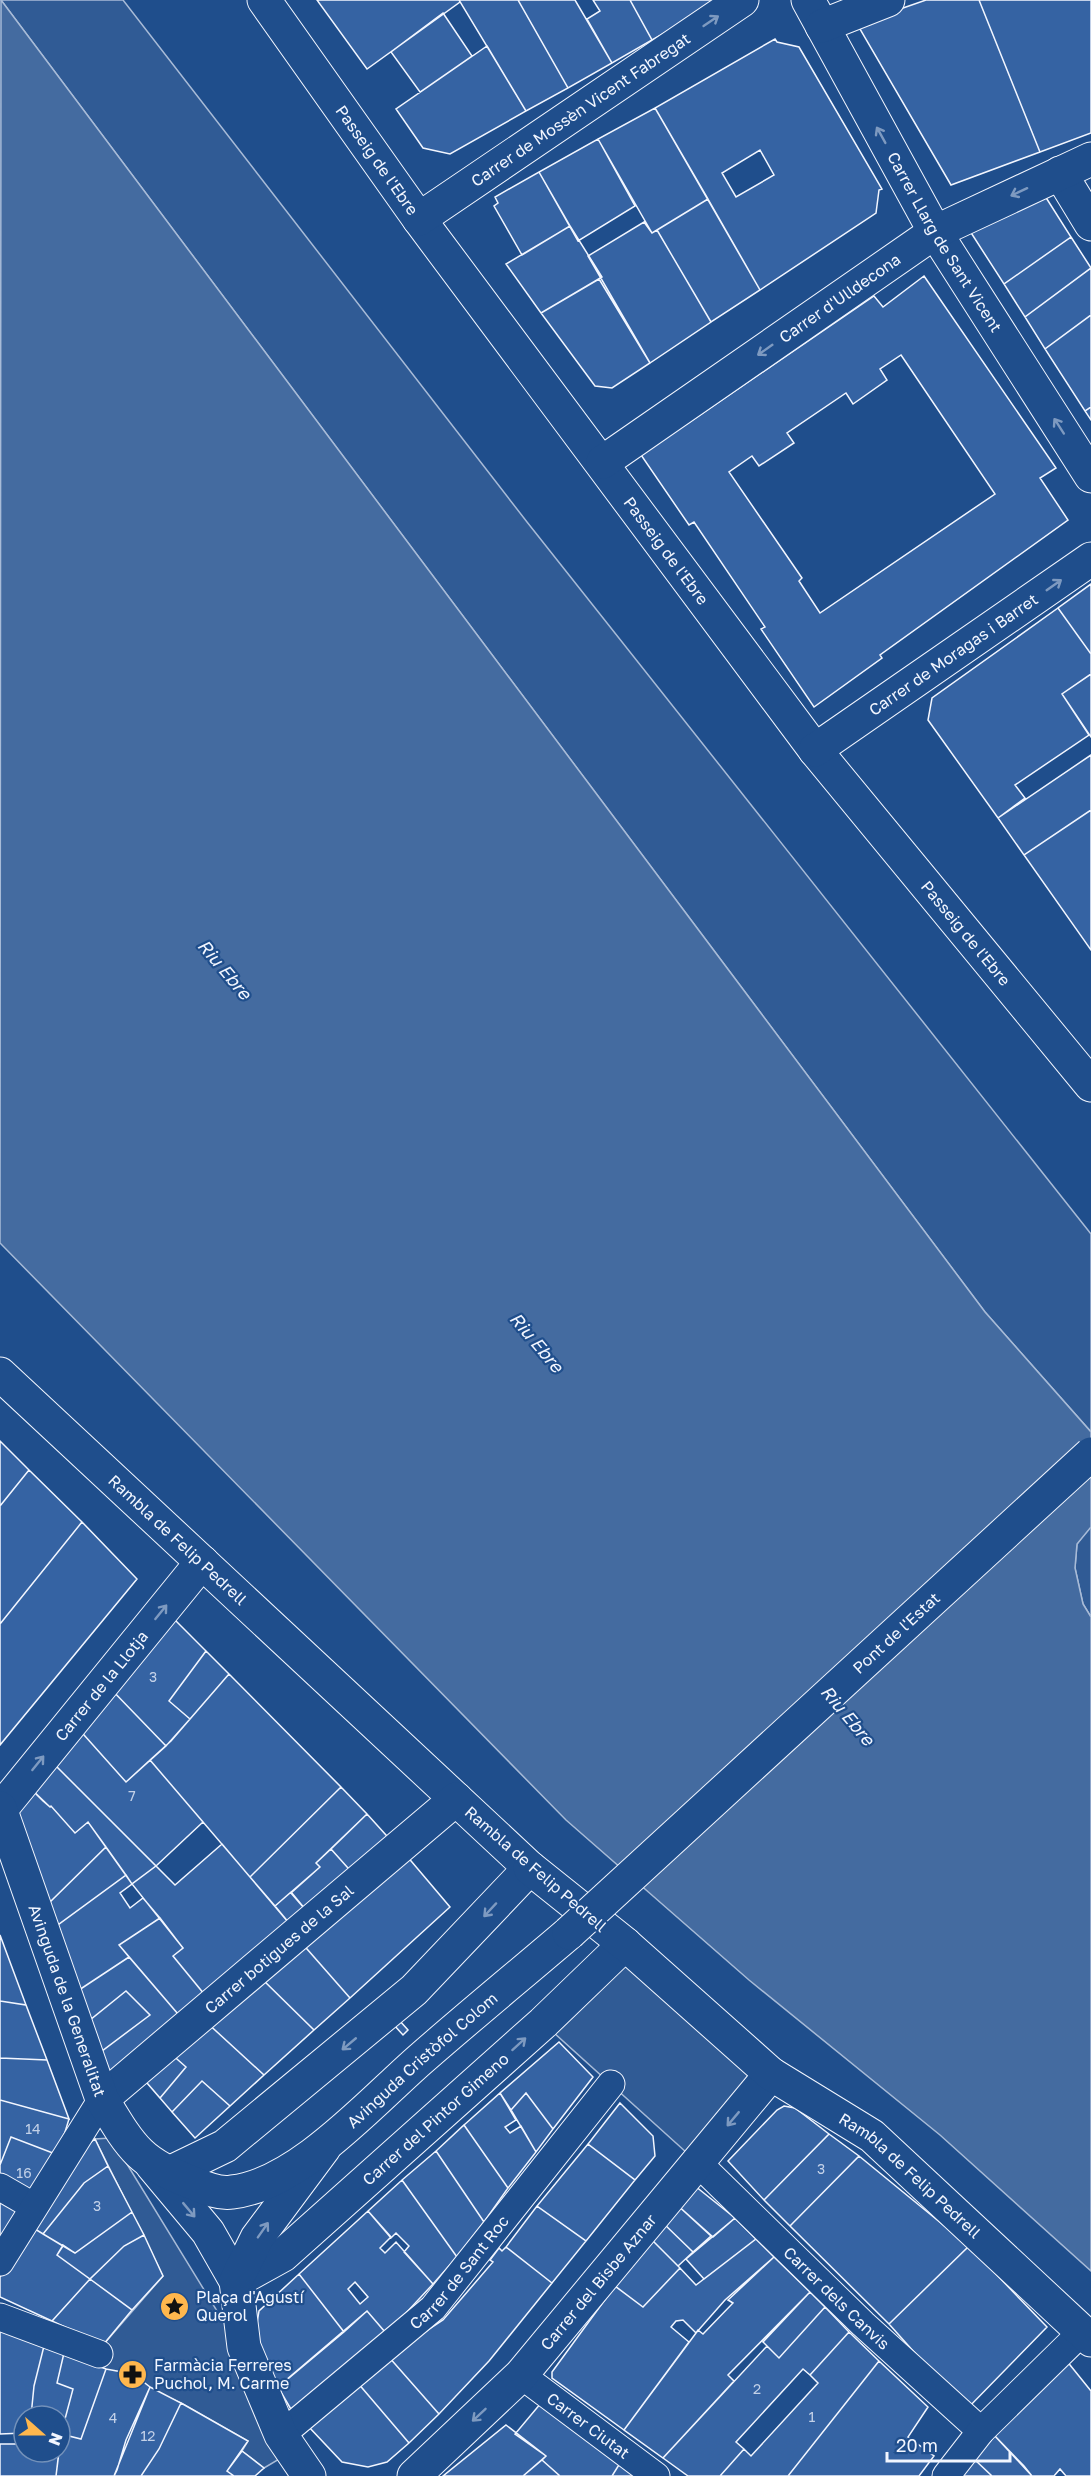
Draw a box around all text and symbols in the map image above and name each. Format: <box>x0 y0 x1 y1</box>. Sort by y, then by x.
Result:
one-way arrow <box>702 15 719 27</box>
street label: Carrer de Mossèn Vicent Fabregat <box>467 28 694 191</box>
street label: Passeig de l'Ebre <box>332 101 423 219</box>
one-way arrow <box>875 126 886 144</box>
street label: Carrer Llarg de Sant Vicent <box>883 148 1006 336</box>
one-way arrow <box>1010 187 1028 199</box>
street label: Carrer d'Ulldecona <box>775 249 904 347</box>
one-way arrow <box>757 344 773 356</box>
one-way arrow <box>1053 418 1066 435</box>
street label: Passeig de l'Ebre <box>619 493 713 609</box>
one-way arrow <box>1045 579 1061 591</box>
street label: Carrer de Moragas i Barret <box>865 589 1041 720</box>
street label: Passeig de l'Ebre <box>917 877 1015 990</box>
water label: Riu Ebre <box>193 934 257 1005</box>
water label: Riu Ebre <box>505 1307 569 1378</box>
street label: Rambla de Felip Pedrell <box>104 1470 251 1609</box>
street label: Pont de l'Estat <box>848 1588 944 1678</box>
one-way arrow <box>154 1605 168 1620</box>
street label: Carrer de la Llotja <box>51 1626 152 1745</box>
house number: 3 <box>149 1668 157 1685</box>
water label: Riu Ebre <box>816 1680 880 1751</box>
one-way arrow <box>32 1756 45 1772</box>
house number: 7 <box>128 1787 136 1804</box>
street label: Rambla de Felip Pedrell <box>461 1802 611 1936</box>
street label: Carrer botigues de la Sal <box>200 1880 358 2018</box>
street label: Avinguda de la Generalitat <box>25 1902 110 2099</box>
one-way arrow <box>483 1902 497 1917</box>
street label: Avinguda Cristòfol Colom <box>343 1988 501 2132</box>
one-way arrow <box>511 2037 526 2051</box>
one-way arrow <box>341 2038 357 2051</box>
street label: Carrer del Pintor Gimeno <box>358 2049 513 2189</box>
street label: Rambla de Felip Pedrell <box>835 2108 985 2242</box>
one-way arrow <box>727 2110 740 2126</box>
house number: 14 <box>25 2120 41 2137</box>
house number: 3 <box>817 2160 825 2177</box>
house number: 16 <box>16 2164 32 2181</box>
house number: 3 <box>93 2197 101 2214</box>
one-way arrow <box>182 2202 196 2217</box>
street label: Carrer del Bisbe Aznar <box>536 2210 661 2354</box>
street label: Carrer de Sant Roc <box>405 2211 513 2333</box>
one-way arrow <box>257 2222 269 2238</box>
street label: Carrer dels Canvis <box>780 2242 894 2354</box>
place label: Plaça d'Agustí Querol <box>196 2287 305 2325</box>
place icon: Plaça d'Agustí Querol <box>159 2290 191 2322</box>
place label: Farmàcia Ferreres Puchol, M. Carme <box>154 2355 292 2393</box>
pharmacy icon: Farmàcia Ferreres Puchol, M. Carme <box>117 2358 149 2390</box>
house number: 2 <box>753 2380 761 2397</box>
street label: Carrer Ciutat <box>543 2388 634 2463</box>
north arrow <box>12 2404 72 2464</box>
one-way arrow <box>471 2408 486 2423</box>
house number: 1 <box>809 2408 816 2425</box>
house number: 4 <box>109 2409 117 2426</box>
scale bar <box>887 2425 1010 2463</box>
house number: 12 <box>141 2427 155 2444</box>
text: N <box>44 2430 68 2449</box>
text: 20 m <box>896 2434 938 2456</box>

